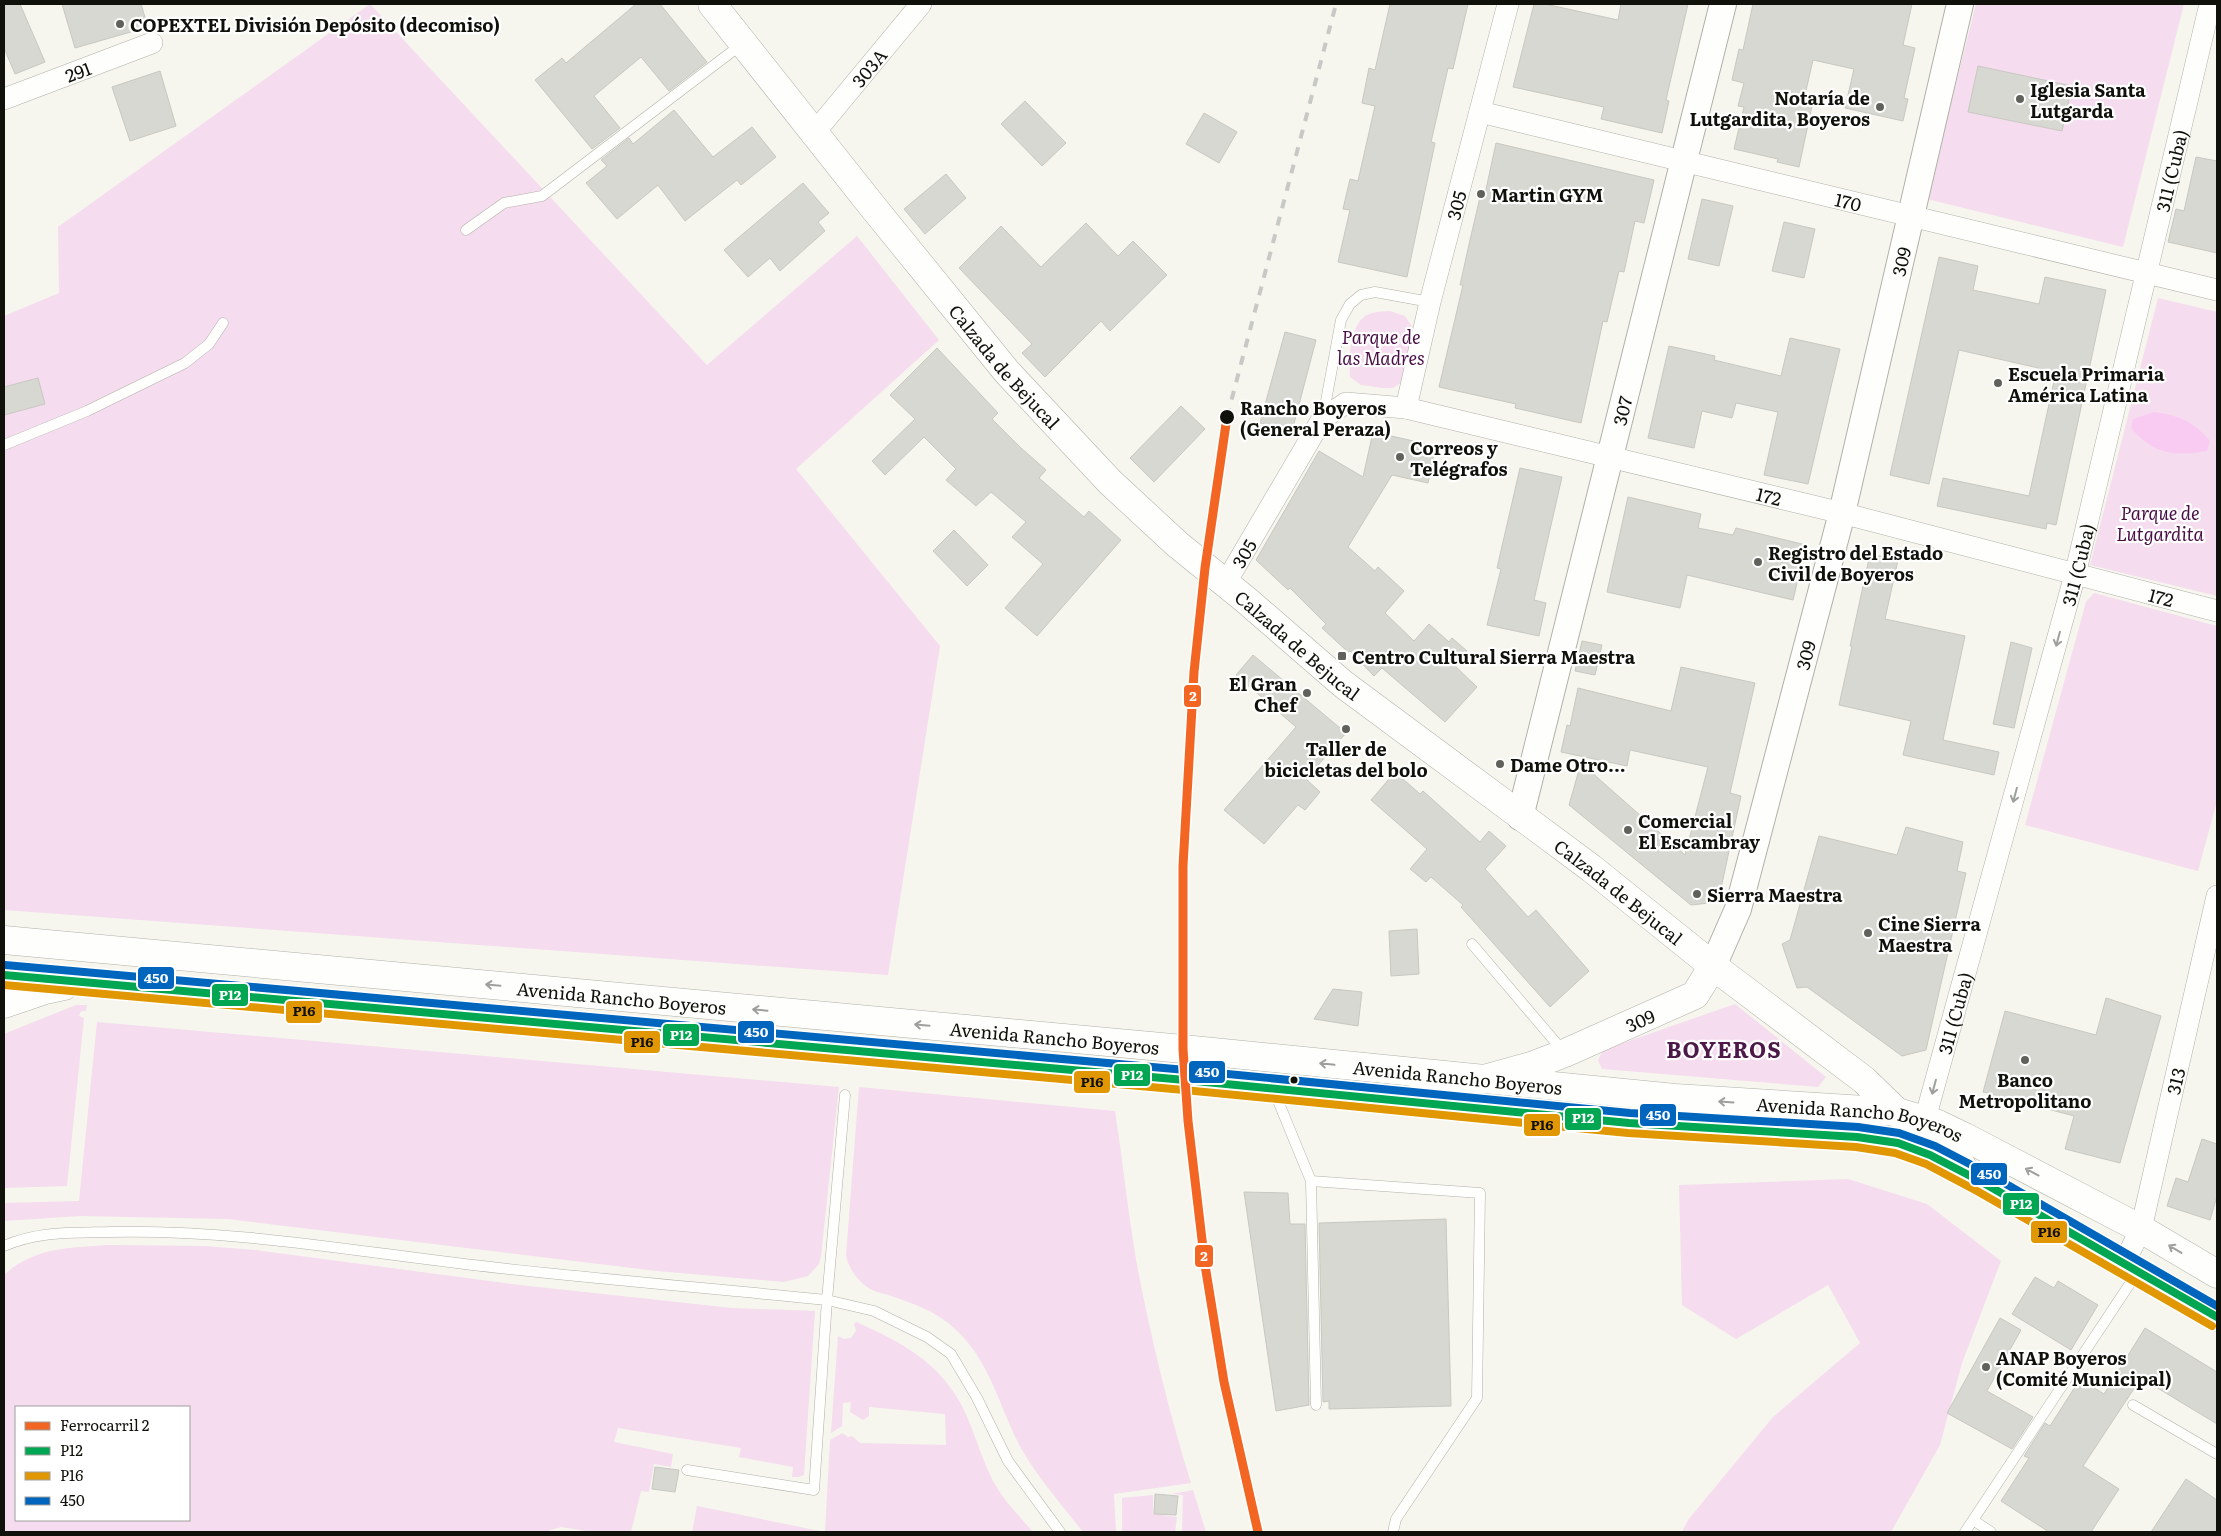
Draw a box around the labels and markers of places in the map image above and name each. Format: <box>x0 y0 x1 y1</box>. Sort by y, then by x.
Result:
place label: COPEXTEL División Depósito (decomiso) <box>130 11 500 38</box>
marker: COPEXTEL División Depósito (decomiso) <box>114 18 126 30</box>
place label: Iglesia Santa Lutgarda <box>2030 76 2146 124</box>
place label: Notaría de Lutgardita, Boyeros <box>1689 84 1870 132</box>
marker: Iglesia Santa Lutgarda <box>2014 93 2026 105</box>
marker: Notaría de Lutgardita, Boyeros <box>1874 101 1886 113</box>
place label: Martin GYM <box>1491 181 1603 208</box>
marker: Martin GYM <box>1475 188 1487 200</box>
place label: Escuela Primaria América Latina <box>2008 360 2165 408</box>
marker: Escuela Primaria América Latina <box>1992 377 2004 389</box>
place label: Rancho Boyeros (General Peraza) <box>1240 394 1391 442</box>
marker: Rancho Boyeros (General Peraza) <box>1218 408 1236 426</box>
place label: Correos y Telégrafos <box>1410 434 1508 482</box>
marker: Correos y Telégrafos <box>1394 451 1406 463</box>
place label: Registro del Estado Civil de Boyeros <box>1768 539 1943 587</box>
marker: Registro del Estado Civil de Boyeros <box>1752 556 1764 568</box>
place label: Centro Cultural Sierra Maestra <box>1352 643 1636 670</box>
marker: Centro Cultural Sierra Maestra <box>1336 650 1348 662</box>
place label: El Gran Chef <box>1229 670 1299 718</box>
marker: El Gran Chef <box>1301 687 1313 699</box>
marker: Taller de bicicletas del bolo <box>1340 723 1352 735</box>
place label: Taller de bicicletas del bolo <box>1264 735 1428 783</box>
place label: Dame Otro... <box>1510 751 1626 778</box>
marker: Dame Otro... <box>1494 758 1506 770</box>
place label: Comercial El Escambray <box>1638 807 1760 855</box>
marker: Comercial El Escambray <box>1622 824 1634 836</box>
place label: Sierra Maestra <box>1707 881 1843 908</box>
marker: Sierra Maestra <box>1691 888 1703 900</box>
place label: Cine Sierra Maestra <box>1878 910 1982 958</box>
marker: Cine Sierra Maestra <box>1862 927 1874 939</box>
marker: Banco Metropolitano <box>2019 1054 2031 1066</box>
place label: Banco Metropolitano <box>1959 1066 2091 1114</box>
unlabelled marker <box>1289 1075 1299 1085</box>
place label: ANAP Boyeros (Comité Municipal) <box>1996 1344 2172 1392</box>
marker: ANAP Boyeros (Comité Municipal) <box>1980 1361 1992 1373</box>

